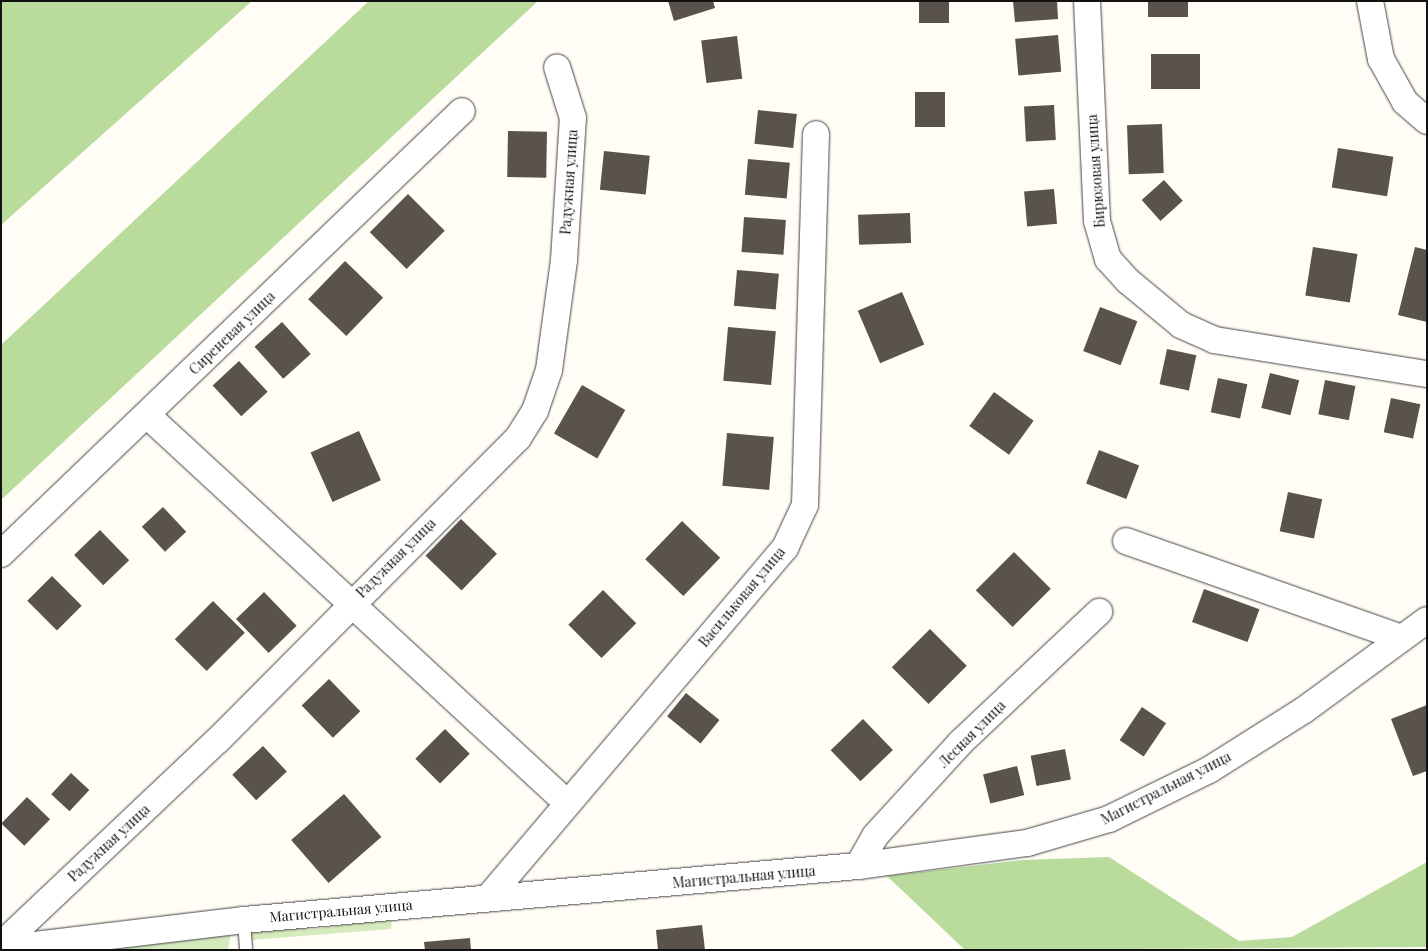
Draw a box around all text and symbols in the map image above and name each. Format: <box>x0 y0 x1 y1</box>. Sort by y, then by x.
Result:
street label: Бирюзовая улица <box>1084 114 1108 228</box>
street label: Радужная улица <box>557 129 581 235</box>
street label: Сиреневая улица <box>186 288 278 378</box>
street label: Радужная улица <box>353 515 439 601</box>
street label: Васильковая улица <box>695 544 789 650</box>
street label: Лесная улица <box>935 697 1009 771</box>
street label: Магистральная улица <box>1098 748 1234 828</box>
street label: Радужная улица <box>65 801 153 885</box>
street label: Магистральная улица <box>672 862 816 892</box>
street label: Магистральная улица <box>269 896 413 926</box>

